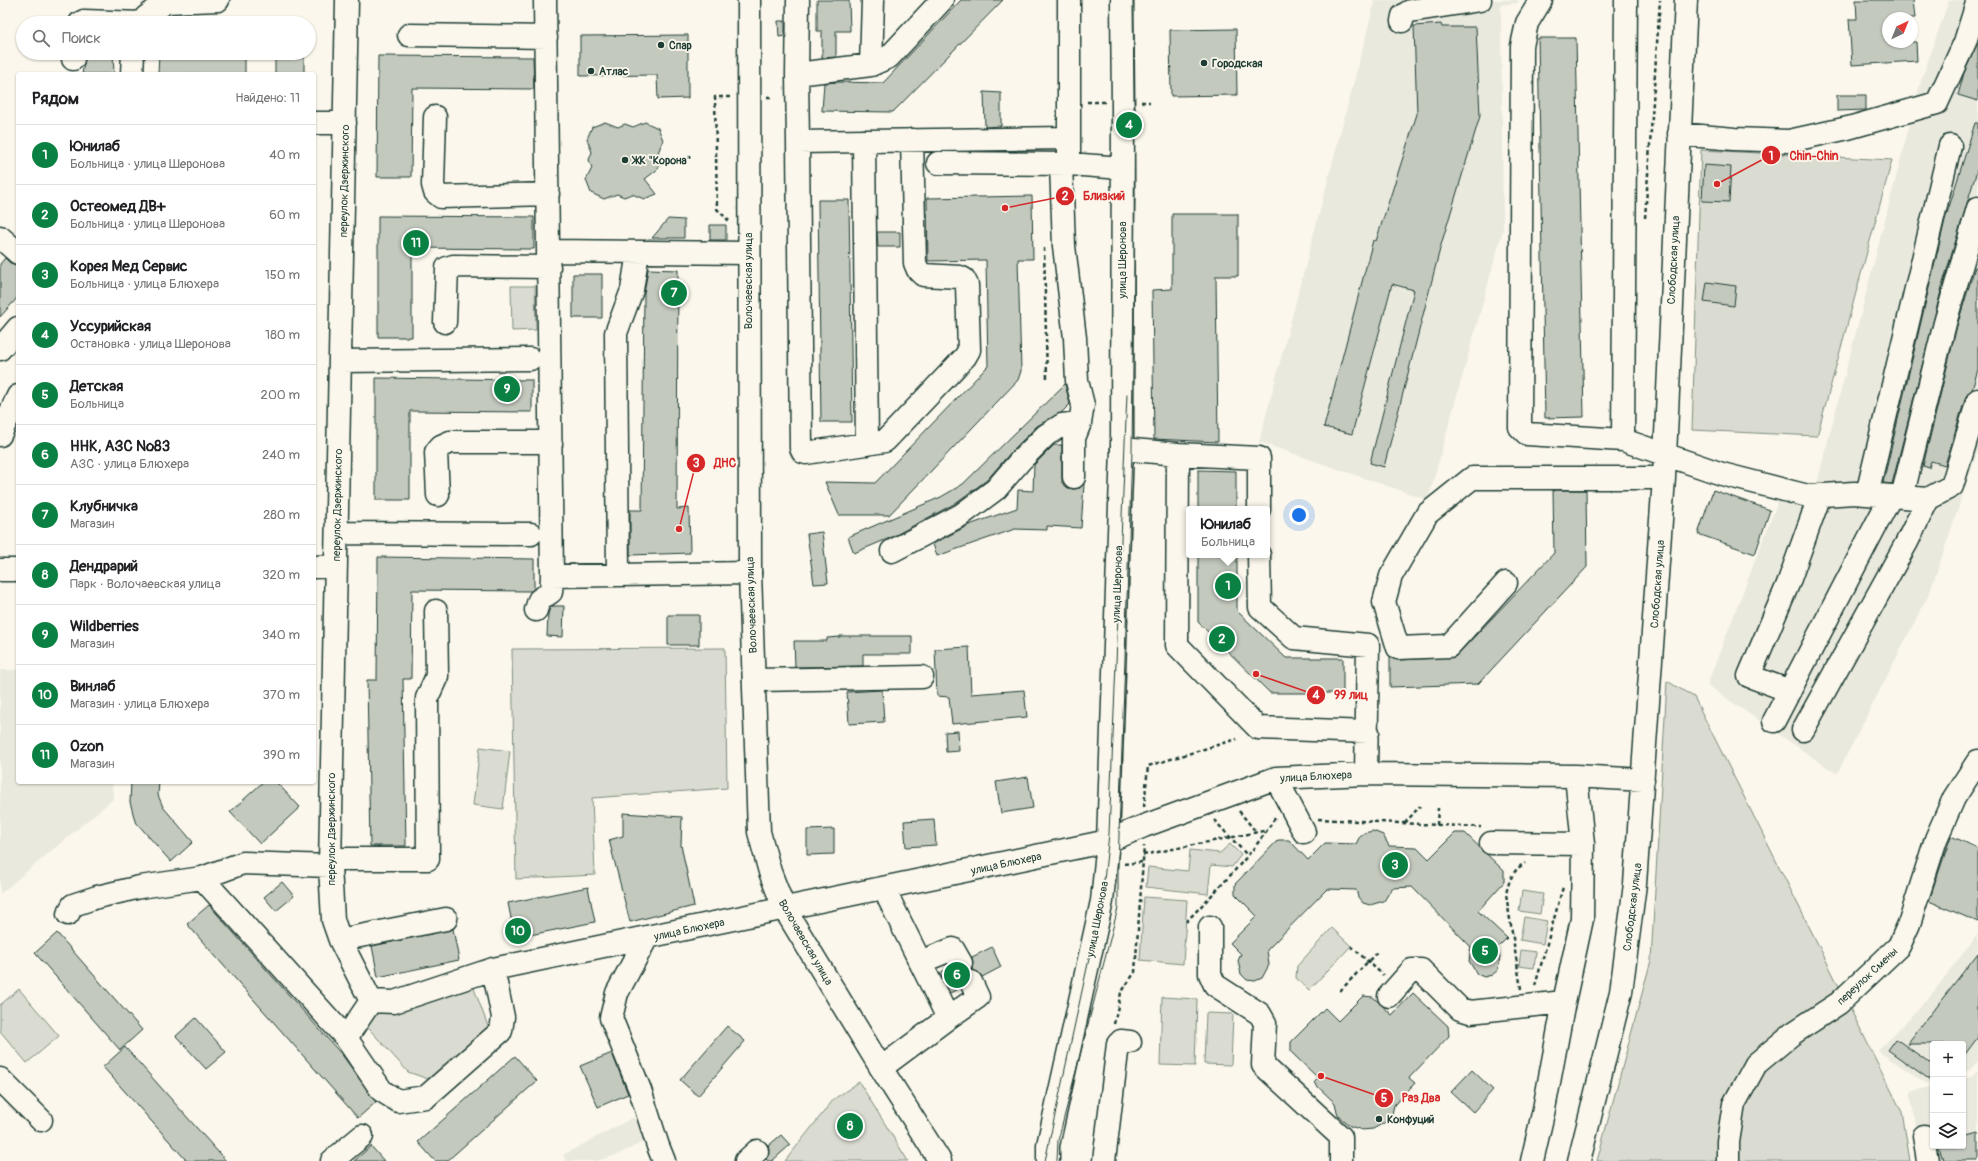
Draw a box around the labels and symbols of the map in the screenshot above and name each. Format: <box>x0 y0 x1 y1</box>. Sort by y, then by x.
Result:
north arrow <box>1882 12 1918 48</box>
place label: Спар <box>669 39 692 52</box>
marker: Спар <box>656 40 666 50</box>
place label: Городская <box>1212 57 1262 70</box>
marker: Городская <box>1199 58 1209 68</box>
place label: Атлас <box>599 65 629 78</box>
marker: Атлас <box>586 66 596 76</box>
pin: 4 <box>1116 110 1142 140</box>
street label: переулок Дзержинского <box>337 124 352 238</box>
callout: Chin-Chin <box>1761 143 1846 167</box>
text: 1 <box>1769 149 1773 164</box>
text: Chin-Chin <box>1789 149 1839 164</box>
place label: ЖК "Корона" <box>631 154 691 167</box>
marker: ЖК "Корона" <box>620 155 630 165</box>
callout: Близкий <box>1055 184 1133 208</box>
text: 2 <box>1062 189 1069 204</box>
text: Близкий <box>1083 189 1125 204</box>
street label: Слободская улица <box>1665 215 1682 305</box>
street label: улица Шеронова <box>1116 221 1129 300</box>
pin: 11 <box>403 228 429 258</box>
street label: Волочаевская улица <box>742 233 755 329</box>
pin: 7 <box>661 278 687 308</box>
pin: 9 <box>494 374 520 404</box>
street label: переулок Дзержинского <box>330 448 345 562</box>
callout: ДНС <box>686 451 744 475</box>
text: 3 <box>693 456 700 471</box>
text: ДНС <box>713 456 737 471</box>
your location <box>1289 505 1309 525</box>
street label: Слободская улица <box>1648 539 1667 629</box>
street label: улица Шеронова <box>1110 545 1125 624</box>
street label: Волочаевская улица <box>743 556 760 654</box>
pin: 1 <box>1215 571 1241 601</box>
pin: 2 <box>1209 624 1235 654</box>
callout: 99 лиц <box>1306 683 1376 707</box>
text: 4 <box>1312 688 1320 703</box>
text: 99 лиц <box>1334 688 1369 703</box>
street label: улица Блюхера <box>1279 768 1352 785</box>
street label: переулок Дзержинского <box>325 772 338 885</box>
street label: улица Блюхера <box>969 850 1043 878</box>
pin: 3 <box>1382 850 1408 880</box>
street label: Слободская улица <box>1621 862 1644 952</box>
street label: улица Шеронова <box>1084 880 1111 959</box>
street label: Волочаевская улица <box>776 897 835 987</box>
pin: 10 <box>505 916 531 946</box>
street label: улица Блюхера <box>652 916 726 944</box>
pin: 5 <box>1472 936 1498 966</box>
street label: переулок Смены <box>1834 945 1900 1008</box>
pin: 6 <box>944 960 970 990</box>
callout: Раз Два <box>1374 1086 1449 1110</box>
text: 5 <box>1381 1091 1388 1106</box>
text: Раз Два <box>1402 1091 1441 1106</box>
pin: 8 <box>837 1111 863 1141</box>
place label: Конфуций <box>1387 1113 1434 1126</box>
marker: Конфуций <box>1374 1114 1384 1124</box>

